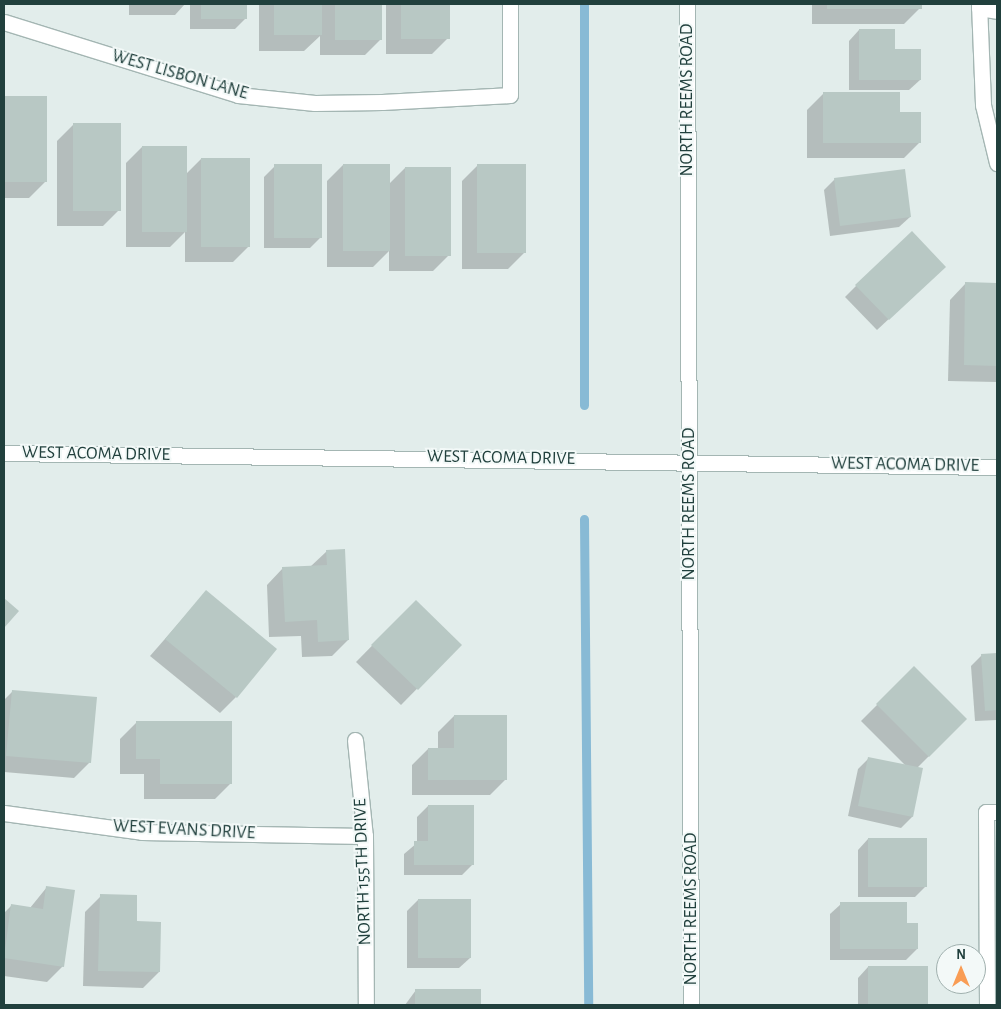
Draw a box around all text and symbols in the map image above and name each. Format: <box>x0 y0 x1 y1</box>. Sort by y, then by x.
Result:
street label: NORTH REEMS ROAD <box>676 24 698 176</box>
street label: WEST LISBON LANE <box>109 45 251 105</box>
street label: NORTH REEMS ROAD <box>678 428 700 580</box>
street label: WEST ACOMA DRIVE <box>22 442 170 466</box>
street label: WEST ACOMA DRIVE <box>427 446 575 470</box>
street label: WEST ACOMA DRIVE <box>831 453 979 477</box>
street label: NORTH 155TH DRIVE <box>350 798 376 946</box>
street label: WEST EVANS DRIVE <box>112 815 256 845</box>
street label: NORTH REEMS ROAD <box>680 833 702 985</box>
north arrow <box>936 944 986 994</box>
text: N <box>956 948 966 962</box>

